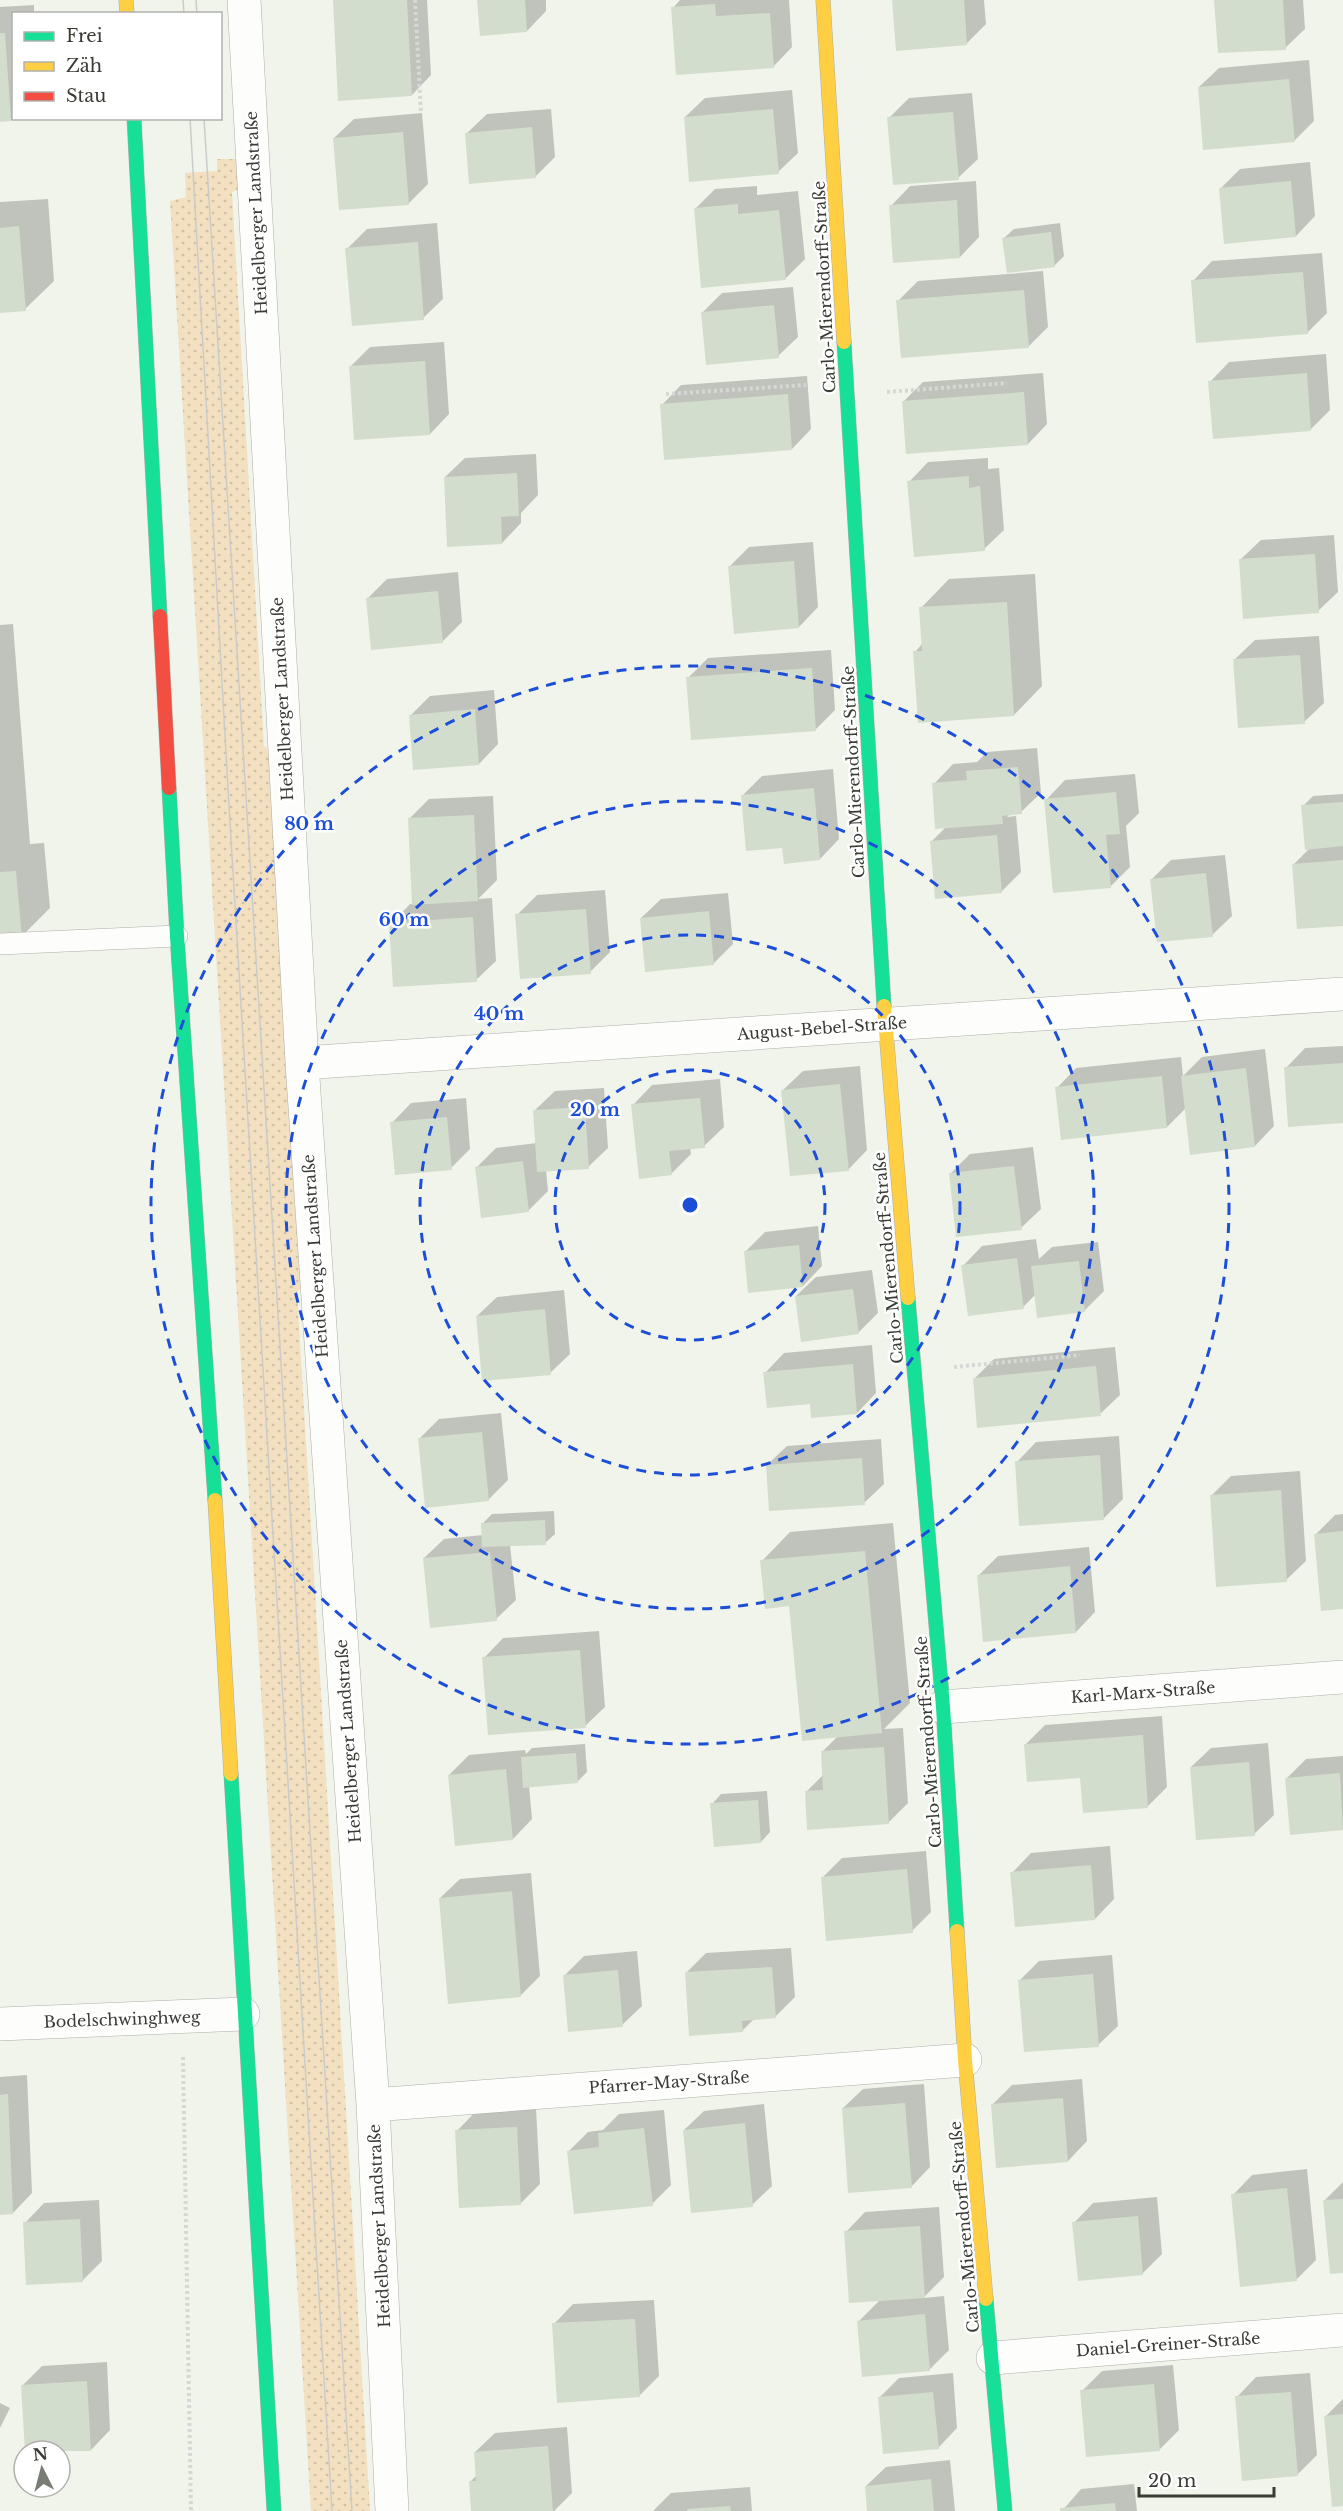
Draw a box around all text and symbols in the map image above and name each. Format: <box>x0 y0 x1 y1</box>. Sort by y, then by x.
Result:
legend <box>12 12 222 120</box>
text: Frei <box>66 25 103 47</box>
text: Zäh <box>66 55 102 77</box>
text: Stau <box>66 85 106 107</box>
street label: Heidelberger Landstraße <box>241 111 271 315</box>
street label: Carlo-Mierendorff-Straße <box>808 180 840 394</box>
street label: Heidelberger Landstraße <box>267 597 297 801</box>
street label: Carlo-Mierendorff-Straße <box>837 665 869 879</box>
text: 80 m <box>284 813 334 835</box>
text: 60 m <box>379 909 429 931</box>
text: 40 m <box>474 1003 524 1025</box>
street label: August-Bebel-Straße <box>735 1012 908 1044</box>
text: 20 m <box>570 1099 620 1121</box>
street label: Carlo-Mierendorff-Straße <box>869 1151 907 1365</box>
street label: Heidelberger Landstraße <box>298 1153 332 1359</box>
centre of rings <box>680 1195 700 1215</box>
street label: Carlo-Mierendorff-Straße <box>911 1635 945 1849</box>
street label: Heidelberger Landstraße <box>331 1638 365 1844</box>
street label: Karl-Marx-Straße <box>1070 1677 1216 1707</box>
street label: Bodelschwinghweg <box>43 2006 201 2032</box>
street label: Pfarrer-May-Straße <box>588 2066 750 2098</box>
street label: Carlo-Mierendorff-Straße <box>945 2120 983 2334</box>
street label: Heidelberger Landstraße <box>364 2124 394 2328</box>
street label: Daniel-Greiner-Straße <box>1075 2328 1261 2360</box>
north arrow <box>12 2439 72 2499</box>
text: N <box>32 2443 49 2465</box>
scale bar <box>1139 2460 1274 2498</box>
text: 20 m <box>1148 2470 1196 2492</box>

